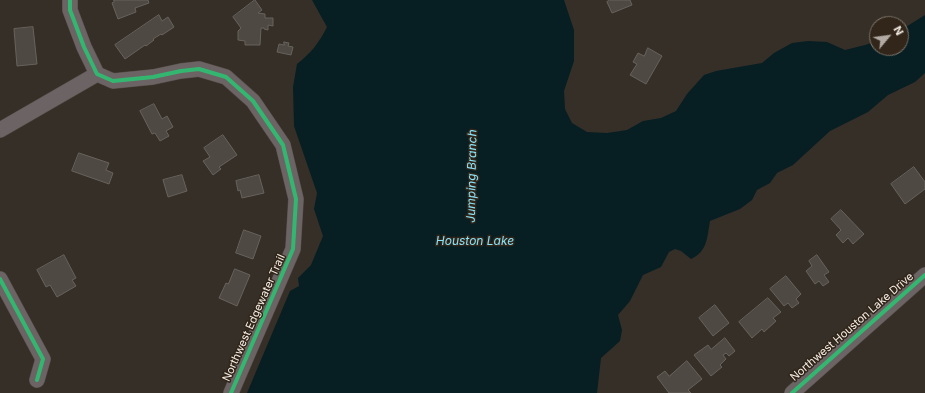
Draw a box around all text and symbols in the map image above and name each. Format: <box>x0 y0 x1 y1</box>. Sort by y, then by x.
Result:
north arrow <box>869 16 909 56</box>
text: N <box>890 24 907 38</box>
water label: Jumping Branch <box>464 129 480 223</box>
water label: Houston Lake <box>436 234 514 248</box>
street label: Northwest Edgewater Trail <box>220 252 288 384</box>
street label: Northwest Houston Lake Drive <box>788 270 916 384</box>

